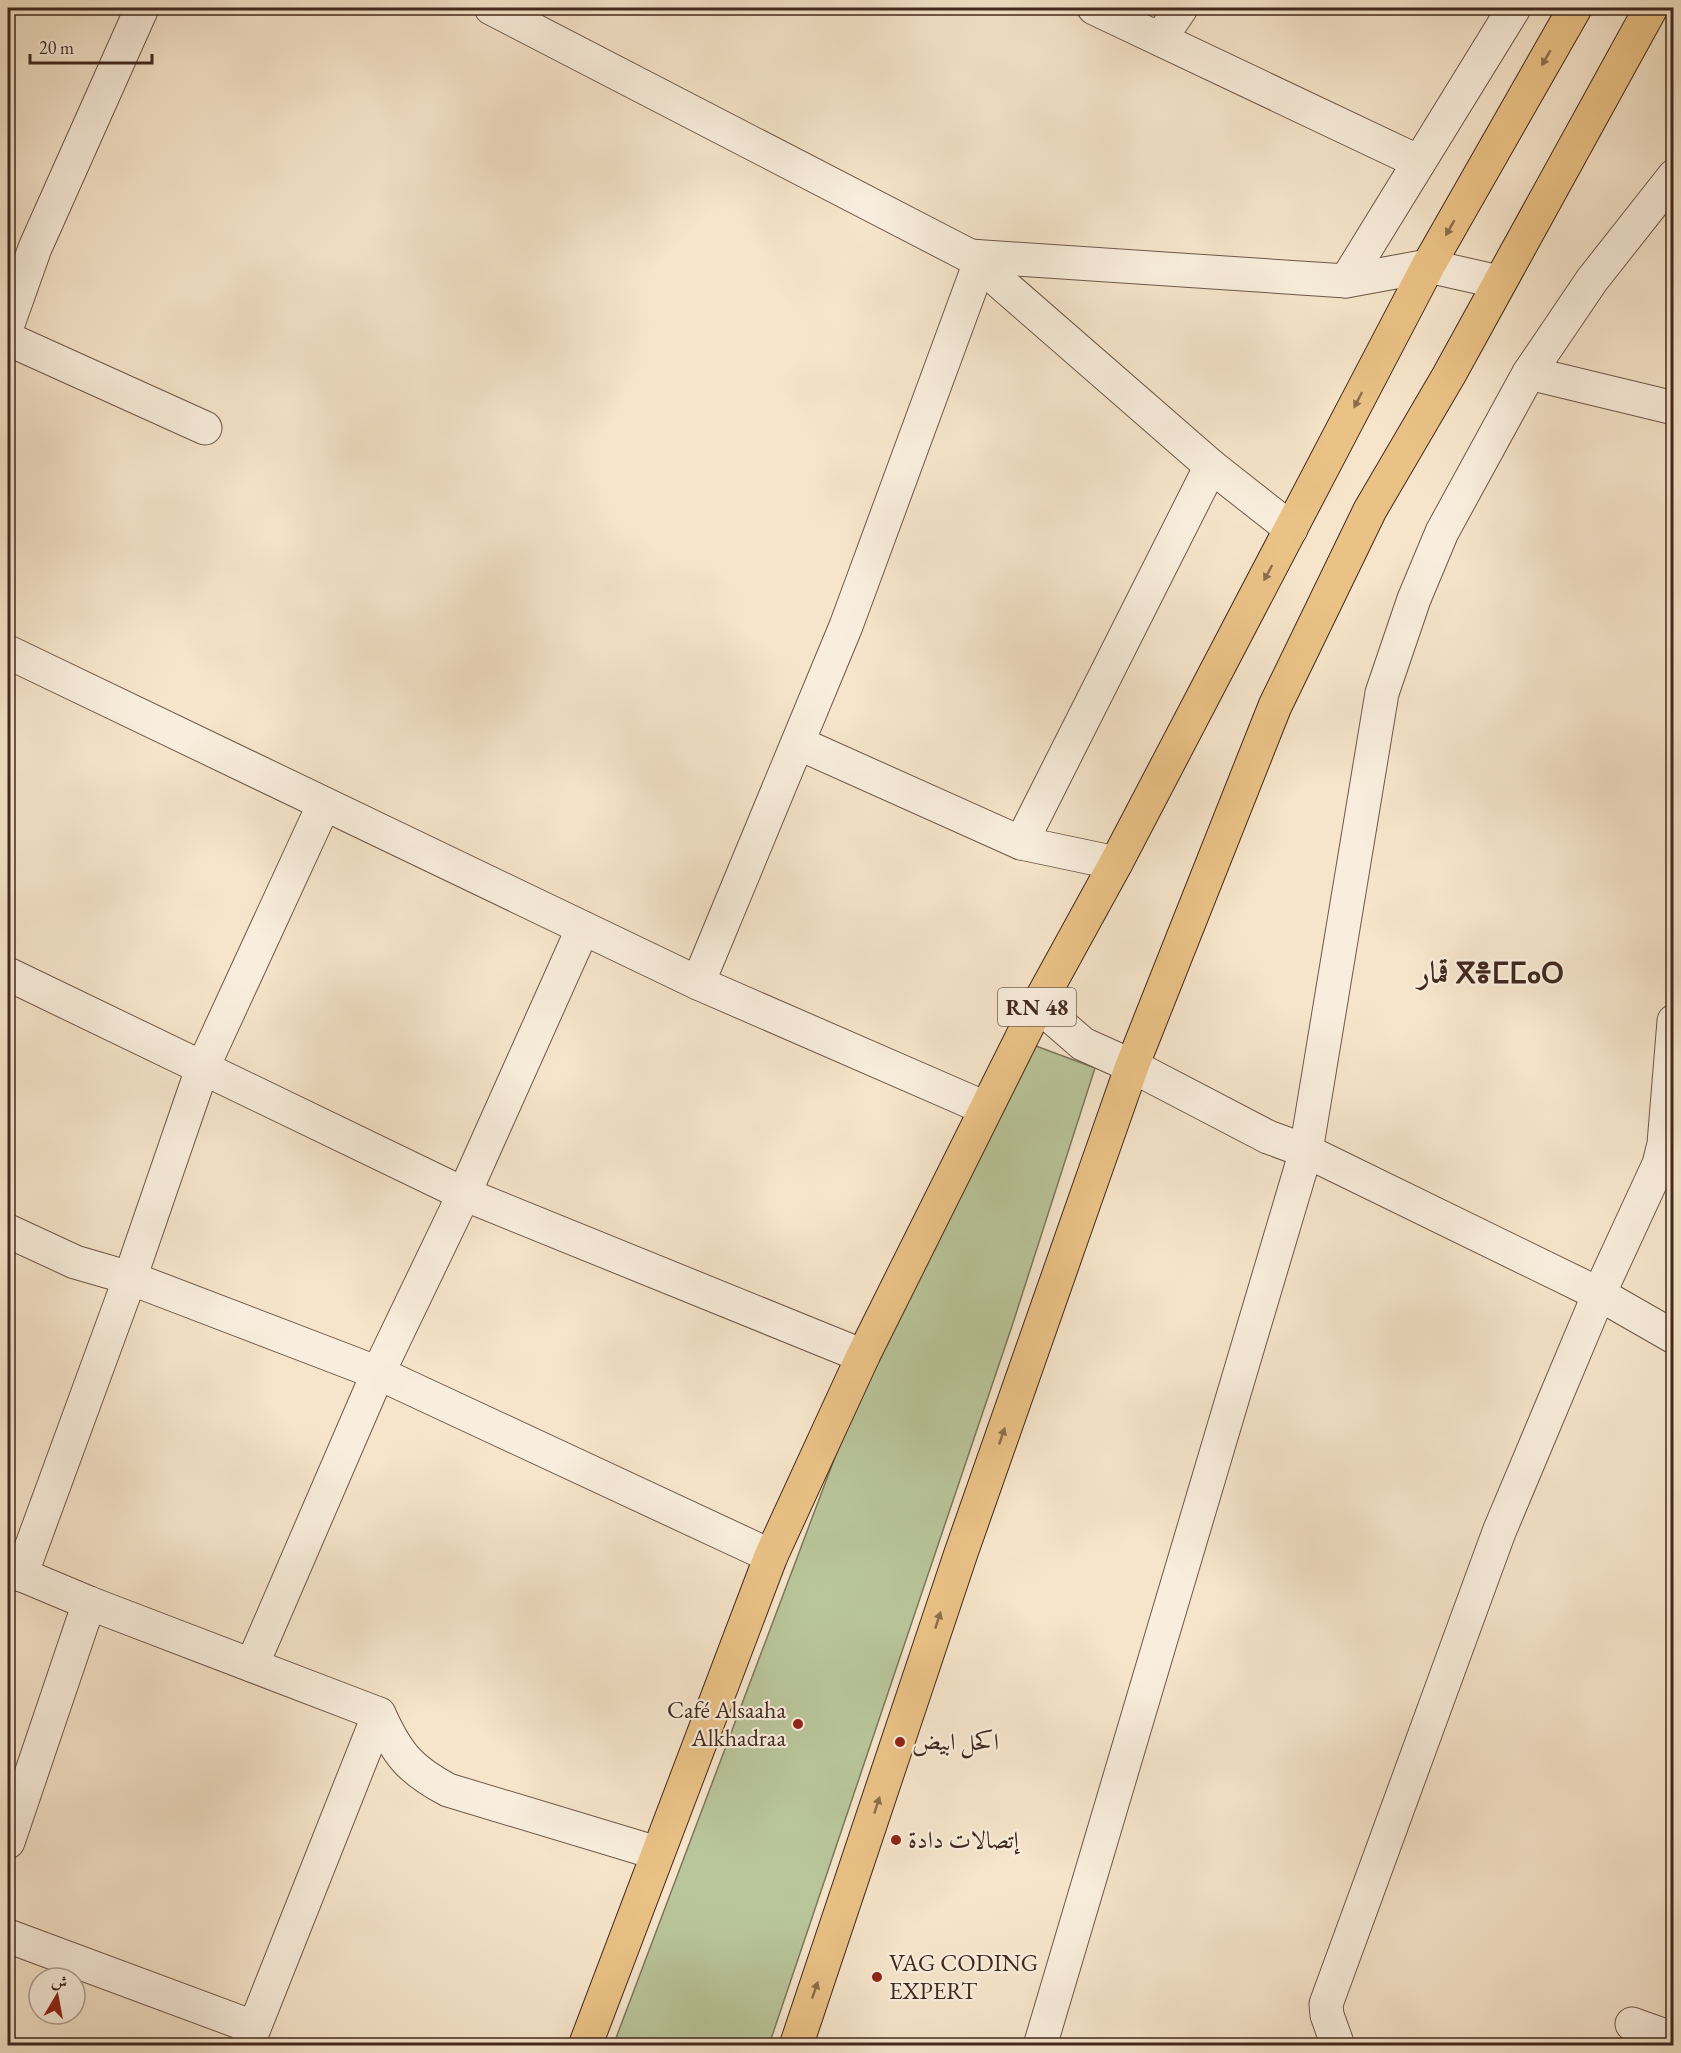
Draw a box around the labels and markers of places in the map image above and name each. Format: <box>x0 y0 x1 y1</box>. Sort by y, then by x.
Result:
place label: Café Alsaaha Alkhadraa <box>667 1694 786 1753</box>
marker: Café Alsaaha Alkhadraa <box>791 1717 805 1731</box>
place label: اكحل ابيض <box>912 1726 999 1759</box>
marker: اكحل ابيض <box>893 1735 907 1749</box>
place label: إتصالات دادة <box>908 1824 1020 1855</box>
marker: إتصالات دادة <box>889 1833 903 1847</box>
place label: VAG CODING EXPERT <box>889 1947 1038 2006</box>
marker: VAG CODING EXPERT <box>870 1970 884 1984</box>

